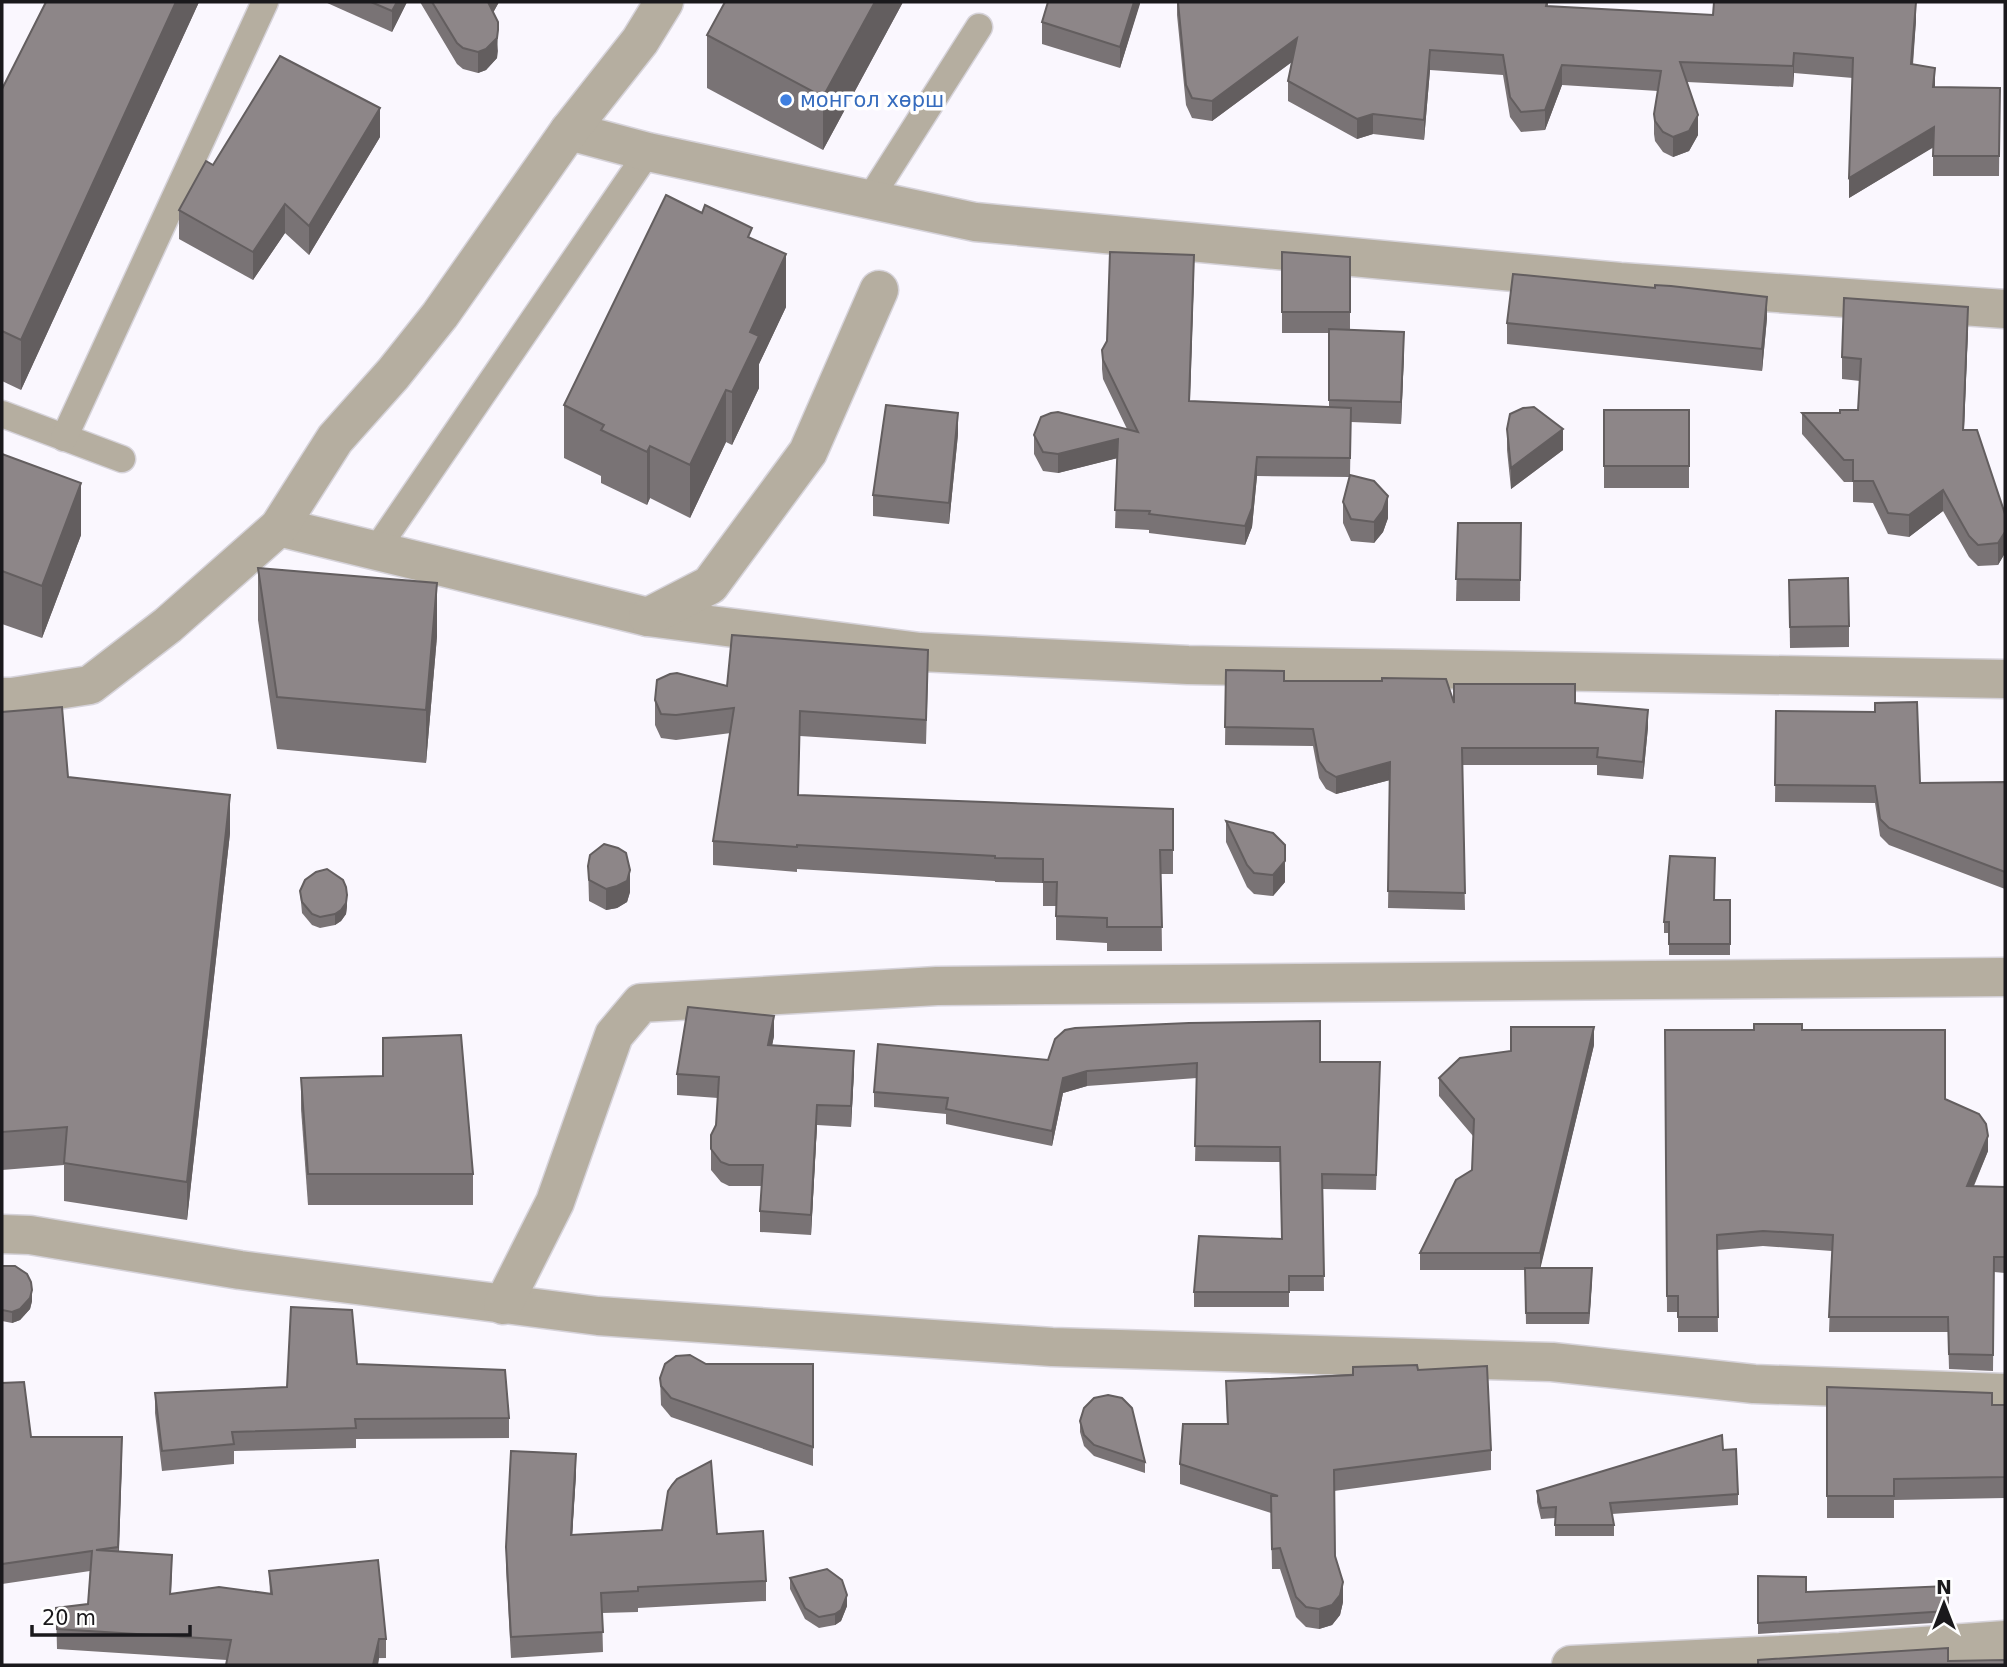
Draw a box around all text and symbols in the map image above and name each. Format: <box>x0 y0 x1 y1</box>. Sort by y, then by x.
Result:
place label: монгол хөрш <box>800 88 944 112</box>
marker: монгол хөрш <box>778 92 794 108</box>
north arrow <box>1909 1569 1979 1639</box>
text: N <box>1936 1576 1952 1598</box>
scale bar <box>32 1594 189 1638</box>
text: 20 m <box>42 1606 96 1630</box>

